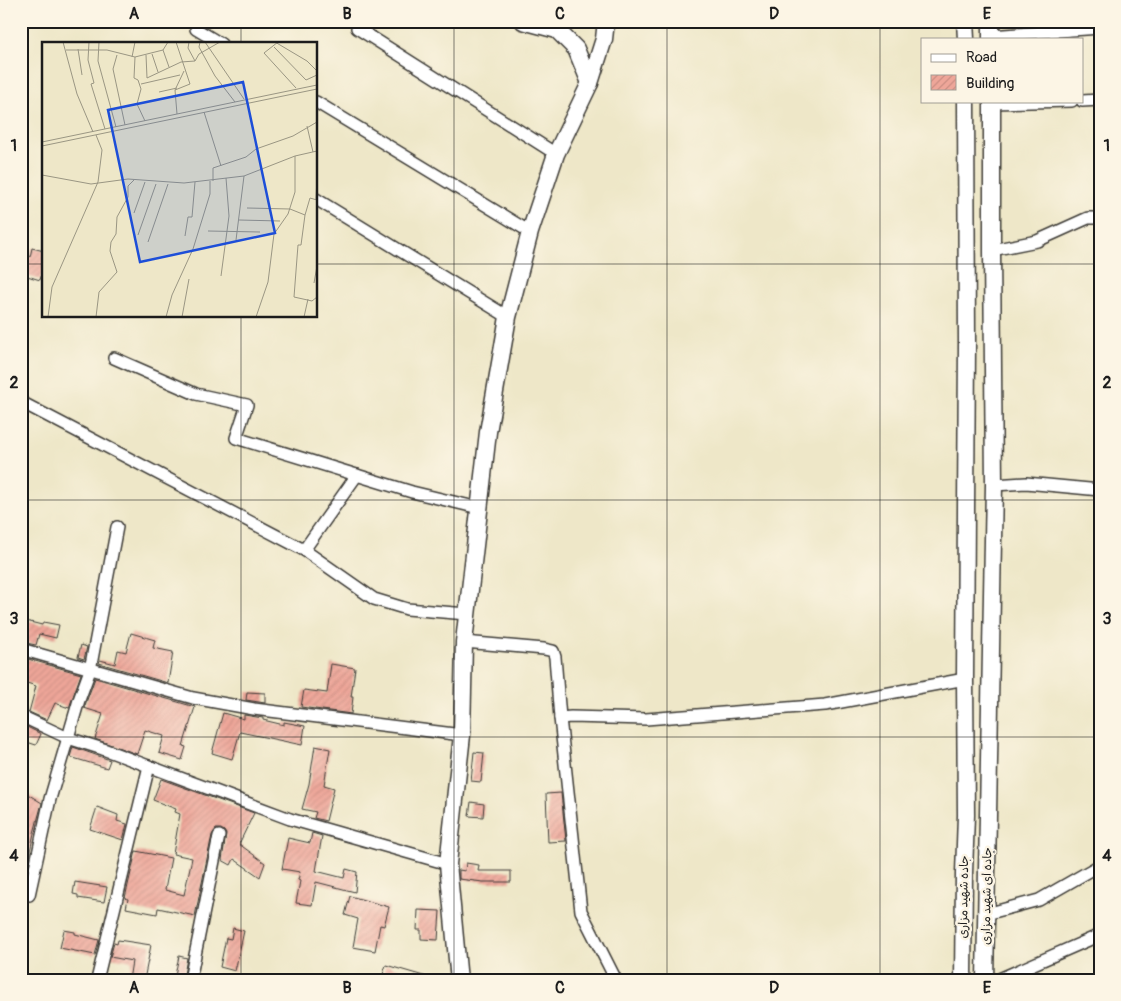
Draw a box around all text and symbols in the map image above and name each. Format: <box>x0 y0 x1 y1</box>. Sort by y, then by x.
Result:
text: A <box>129 4 140 24</box>
text: B <box>342 4 352 24</box>
text: C <box>555 4 565 24</box>
text: D <box>769 4 779 24</box>
text: E <box>983 4 992 24</box>
legend <box>921 38 1084 102</box>
inset map <box>42 42 318 318</box>
text: Road <box>966 48 997 67</box>
text: Building <box>966 74 1014 93</box>
text: 1 <box>11 136 17 156</box>
text: 1 <box>1104 136 1110 156</box>
text: 2 <box>10 373 19 393</box>
text: 2 <box>1103 373 1112 393</box>
text: 3 <box>10 609 19 629</box>
text: 3 <box>1103 609 1112 629</box>
text: 4 <box>9 846 19 866</box>
text: 4 <box>1102 846 1112 866</box>
street label: جاده ای شهید مزاری <box>979 847 995 945</box>
street label: جاده شهید مزاری <box>956 855 972 939</box>
text: A <box>129 978 140 998</box>
text: B <box>342 978 352 998</box>
text: C <box>555 978 565 998</box>
text: D <box>769 978 779 998</box>
text: E <box>983 978 992 998</box>

